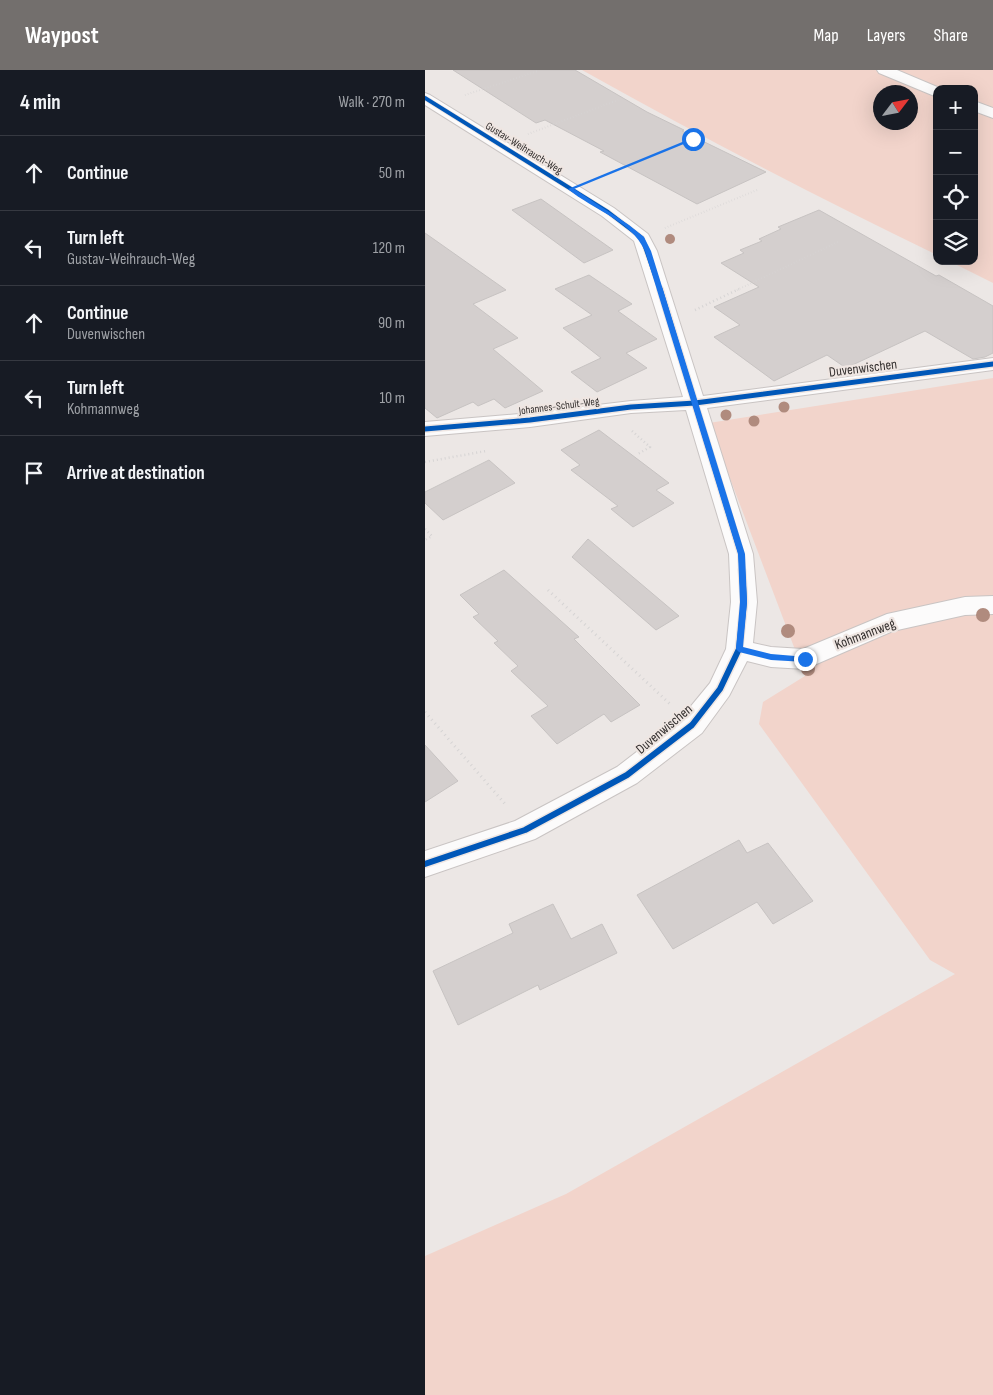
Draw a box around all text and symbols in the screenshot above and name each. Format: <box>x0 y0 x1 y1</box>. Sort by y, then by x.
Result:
text: Waypost <box>25 21 99 50</box>
text: Map <box>814 25 839 46</box>
text: Layers <box>867 25 906 46</box>
text: Share <box>934 25 968 46</box>
north arrow <box>873 85 918 130</box>
map controls <box>933 85 978 265</box>
button: + <box>933 85 978 130</box>
text: 4 min <box>20 90 61 115</box>
text: Walk · 270 m <box>339 93 405 112</box>
street label: Gustav-Weihrauch-Weg <box>483 119 565 177</box>
route start <box>682 128 705 151</box>
button: − <box>933 130 978 175</box>
icon: ahead <box>20 159 48 187</box>
text: Continue <box>67 162 128 185</box>
text: 50 m <box>379 164 405 183</box>
button: locate <box>933 175 978 220</box>
button: layers <box>933 220 978 265</box>
text: Turn left <box>67 227 124 250</box>
icon: left <box>20 234 48 262</box>
text: 120 m <box>373 239 405 258</box>
text: Gustav-Weihrauch-Weg <box>67 250 195 269</box>
text: Continue <box>67 302 128 325</box>
icon: ahead <box>20 309 48 337</box>
text: 90 m <box>378 314 405 333</box>
text: Duvenwischen <box>67 325 145 344</box>
street label: Duvenwischen <box>828 355 898 381</box>
text: Turn left <box>67 377 124 400</box>
icon: left <box>20 384 48 412</box>
text: 10 m <box>379 389 405 408</box>
street label: Johannes-Schult-Weg <box>517 395 601 418</box>
text: Kohmannweg <box>67 400 139 419</box>
icon: arrive <box>20 459 48 487</box>
text: Arrive at destination <box>67 462 205 485</box>
street label: Kohmannweg <box>832 615 898 653</box>
route end <box>794 648 817 671</box>
street label: Duvenwischen <box>632 701 696 757</box>

